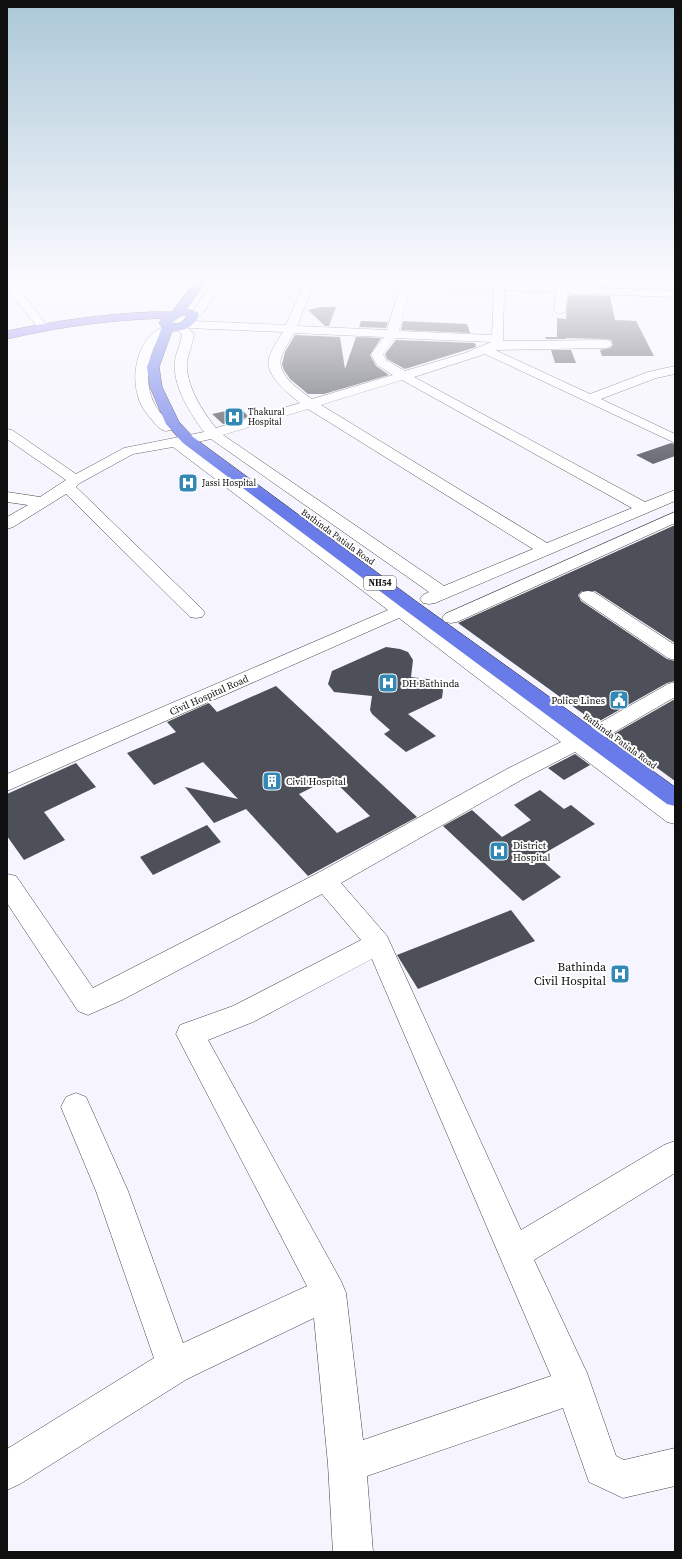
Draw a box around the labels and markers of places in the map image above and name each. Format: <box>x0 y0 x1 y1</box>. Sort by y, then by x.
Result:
hospital icon: Thakural Hospital <box>223 406 245 428</box>
place label: Thakural Hospital <box>248 406 285 428</box>
hospital icon: Jassi Hospital <box>177 472 199 494</box>
place label: Jassi Hospital <box>201 477 256 489</box>
hospital icon: DH Bathinda <box>377 672 399 694</box>
place label: DH Bathinda <box>402 677 460 690</box>
public building icon: Police Lines <box>608 689 630 711</box>
place label: Police Lines <box>551 694 605 707</box>
building icon: Civil Hospital <box>261 770 283 792</box>
place label: Civil Hospital <box>286 775 346 788</box>
place label: District Hospital <box>513 839 551 864</box>
hospital icon: District Hospital <box>488 840 510 862</box>
place label: Bathinda Civil Hospital <box>534 959 607 989</box>
hospital icon: Bathinda Civil Hospital <box>609 963 631 985</box>

